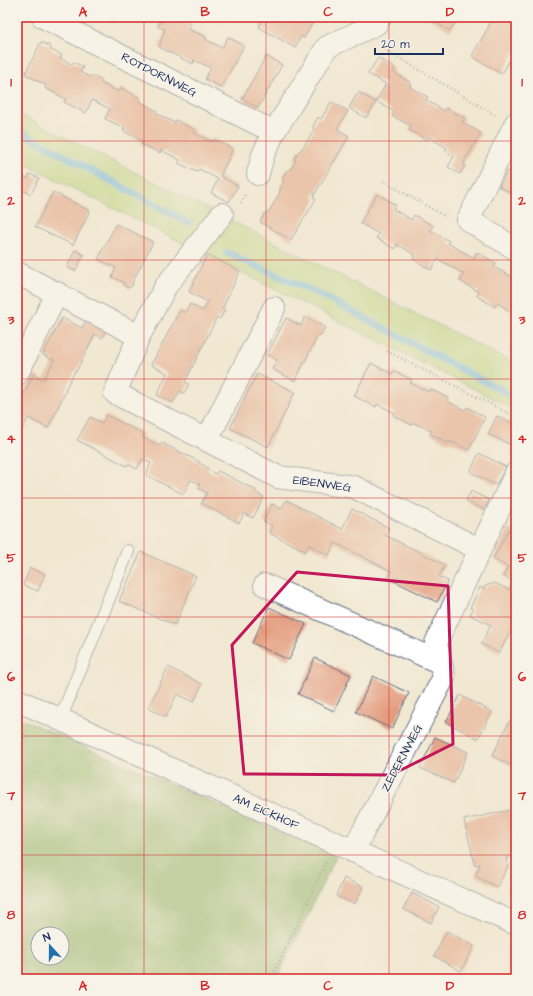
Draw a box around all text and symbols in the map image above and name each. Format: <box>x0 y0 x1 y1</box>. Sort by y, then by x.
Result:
text: A <box>79 3 88 21</box>
text: B <box>200 3 210 21</box>
text: C <box>323 3 333 21</box>
text: D <box>446 3 455 21</box>
scale bar <box>375 30 443 56</box>
text: 20 m <box>381 36 410 53</box>
street label: ROTDORNWEG <box>118 49 200 102</box>
text: 1 <box>10 73 12 91</box>
text: 1 <box>521 73 523 91</box>
text: 2 <box>6 192 15 210</box>
text: 2 <box>517 192 526 210</box>
text: 3 <box>7 311 15 329</box>
text: 3 <box>518 311 526 329</box>
text: 4 <box>7 430 16 448</box>
text: 4 <box>518 430 527 448</box>
street label: EIBENWEG <box>292 471 353 497</box>
text: 5 <box>6 549 16 567</box>
text: 5 <box>517 549 527 567</box>
text: 6 <box>7 668 16 686</box>
text: 6 <box>518 668 527 686</box>
street label: ZEDERNWEG <box>377 721 427 795</box>
text: 7 <box>6 787 16 805</box>
text: 7 <box>517 787 527 805</box>
street label: AM EICKHOF <box>230 790 302 834</box>
text: 8 <box>7 906 16 924</box>
text: 8 <box>518 906 527 924</box>
north arrow <box>30 926 70 966</box>
text: N <box>41 929 53 945</box>
text: A <box>79 977 88 995</box>
text: B <box>200 977 210 995</box>
text: C <box>323 977 333 995</box>
text: D <box>446 977 455 995</box>

